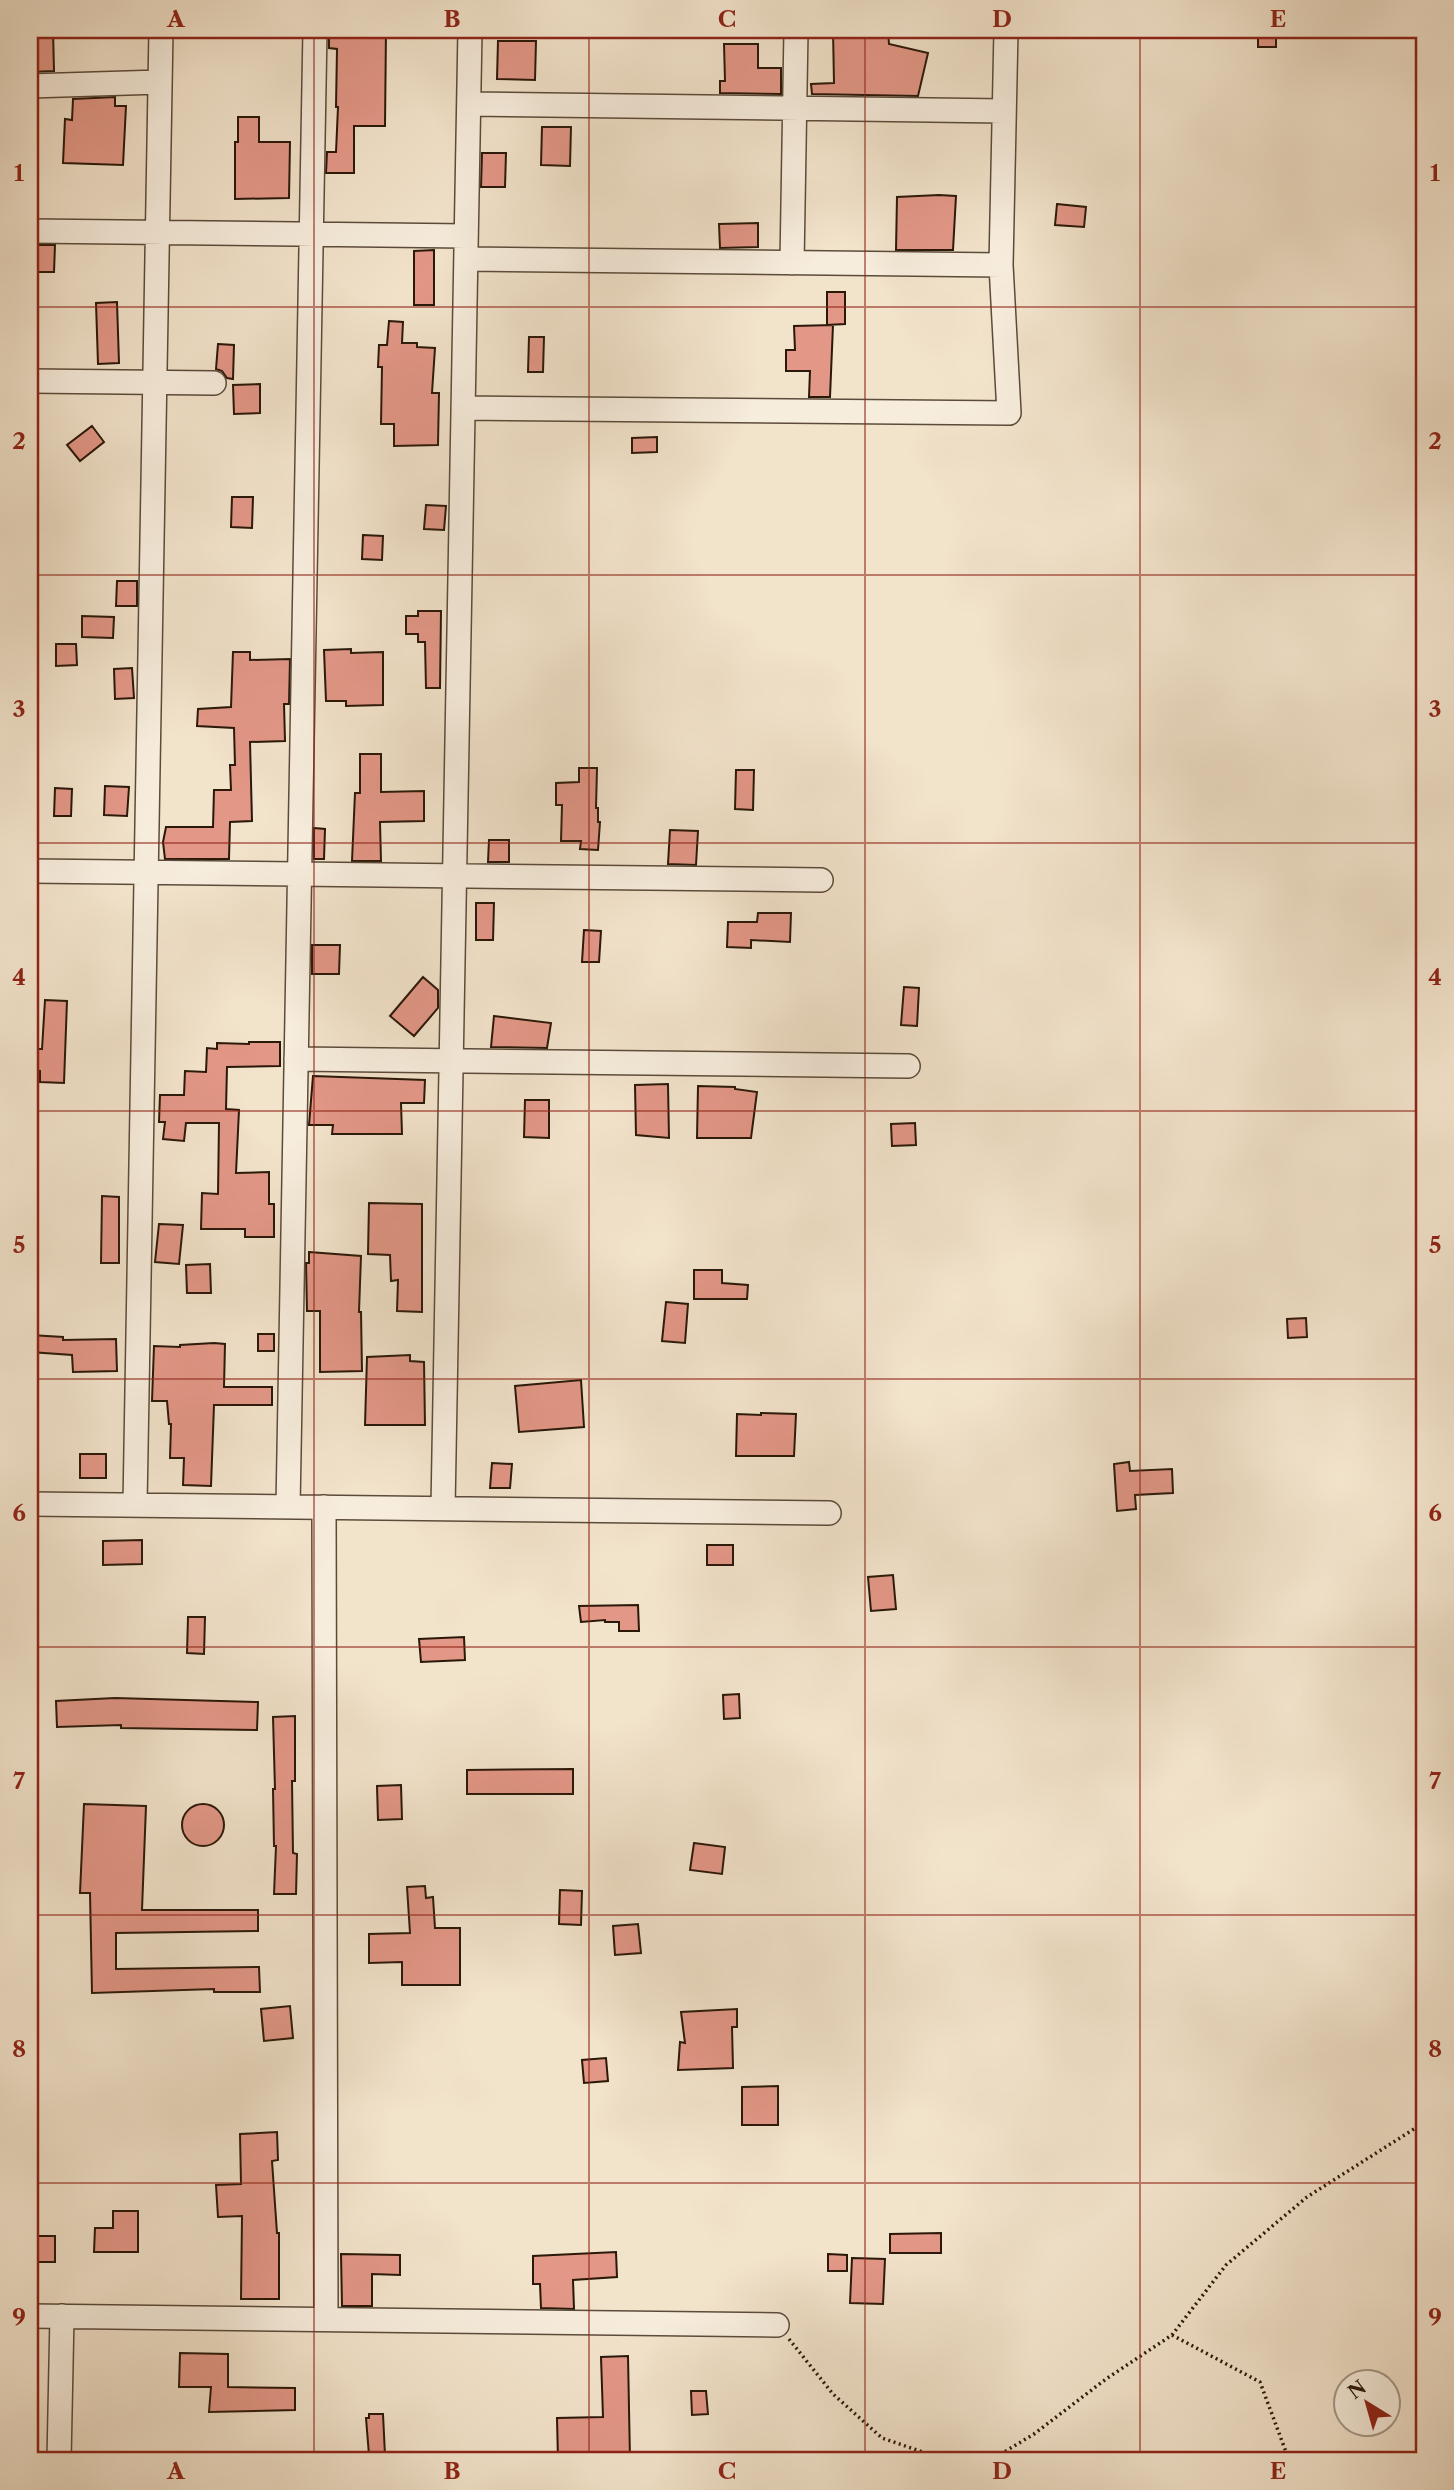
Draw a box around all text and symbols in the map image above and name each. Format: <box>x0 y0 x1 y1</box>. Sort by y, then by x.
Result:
text: A <box>166 5 186 33</box>
text: B <box>443 5 461 33</box>
text: C <box>718 5 736 33</box>
text: D <box>992 5 1012 33</box>
text: E <box>1270 5 1286 33</box>
text: 1 <box>14 159 25 187</box>
text: 1 <box>1430 159 1441 187</box>
text: 2 <box>12 427 26 455</box>
text: 2 <box>1428 427 1442 455</box>
text: 3 <box>13 695 26 723</box>
text: 3 <box>1429 695 1442 723</box>
text: 4 <box>12 963 26 991</box>
text: 4 <box>1428 963 1442 991</box>
text: 5 <box>13 1231 25 1259</box>
text: 5 <box>1429 1231 1441 1259</box>
text: 6 <box>12 1499 26 1527</box>
text: 6 <box>1428 1499 1442 1527</box>
text: 7 <box>13 1767 25 1795</box>
text: 7 <box>1429 1767 1441 1795</box>
text: 8 <box>12 2035 26 2063</box>
text: 8 <box>1428 2035 1442 2063</box>
text: 9 <box>12 2303 26 2331</box>
text: 9 <box>1428 2303 1442 2331</box>
north arrow <box>1332 2368 1402 2438</box>
text: N <box>1344 2376 1371 2404</box>
text: A <box>166 2457 186 2485</box>
text: B <box>443 2457 461 2485</box>
text: C <box>718 2457 736 2485</box>
text: D <box>992 2457 1012 2485</box>
text: E <box>1270 2457 1286 2485</box>

